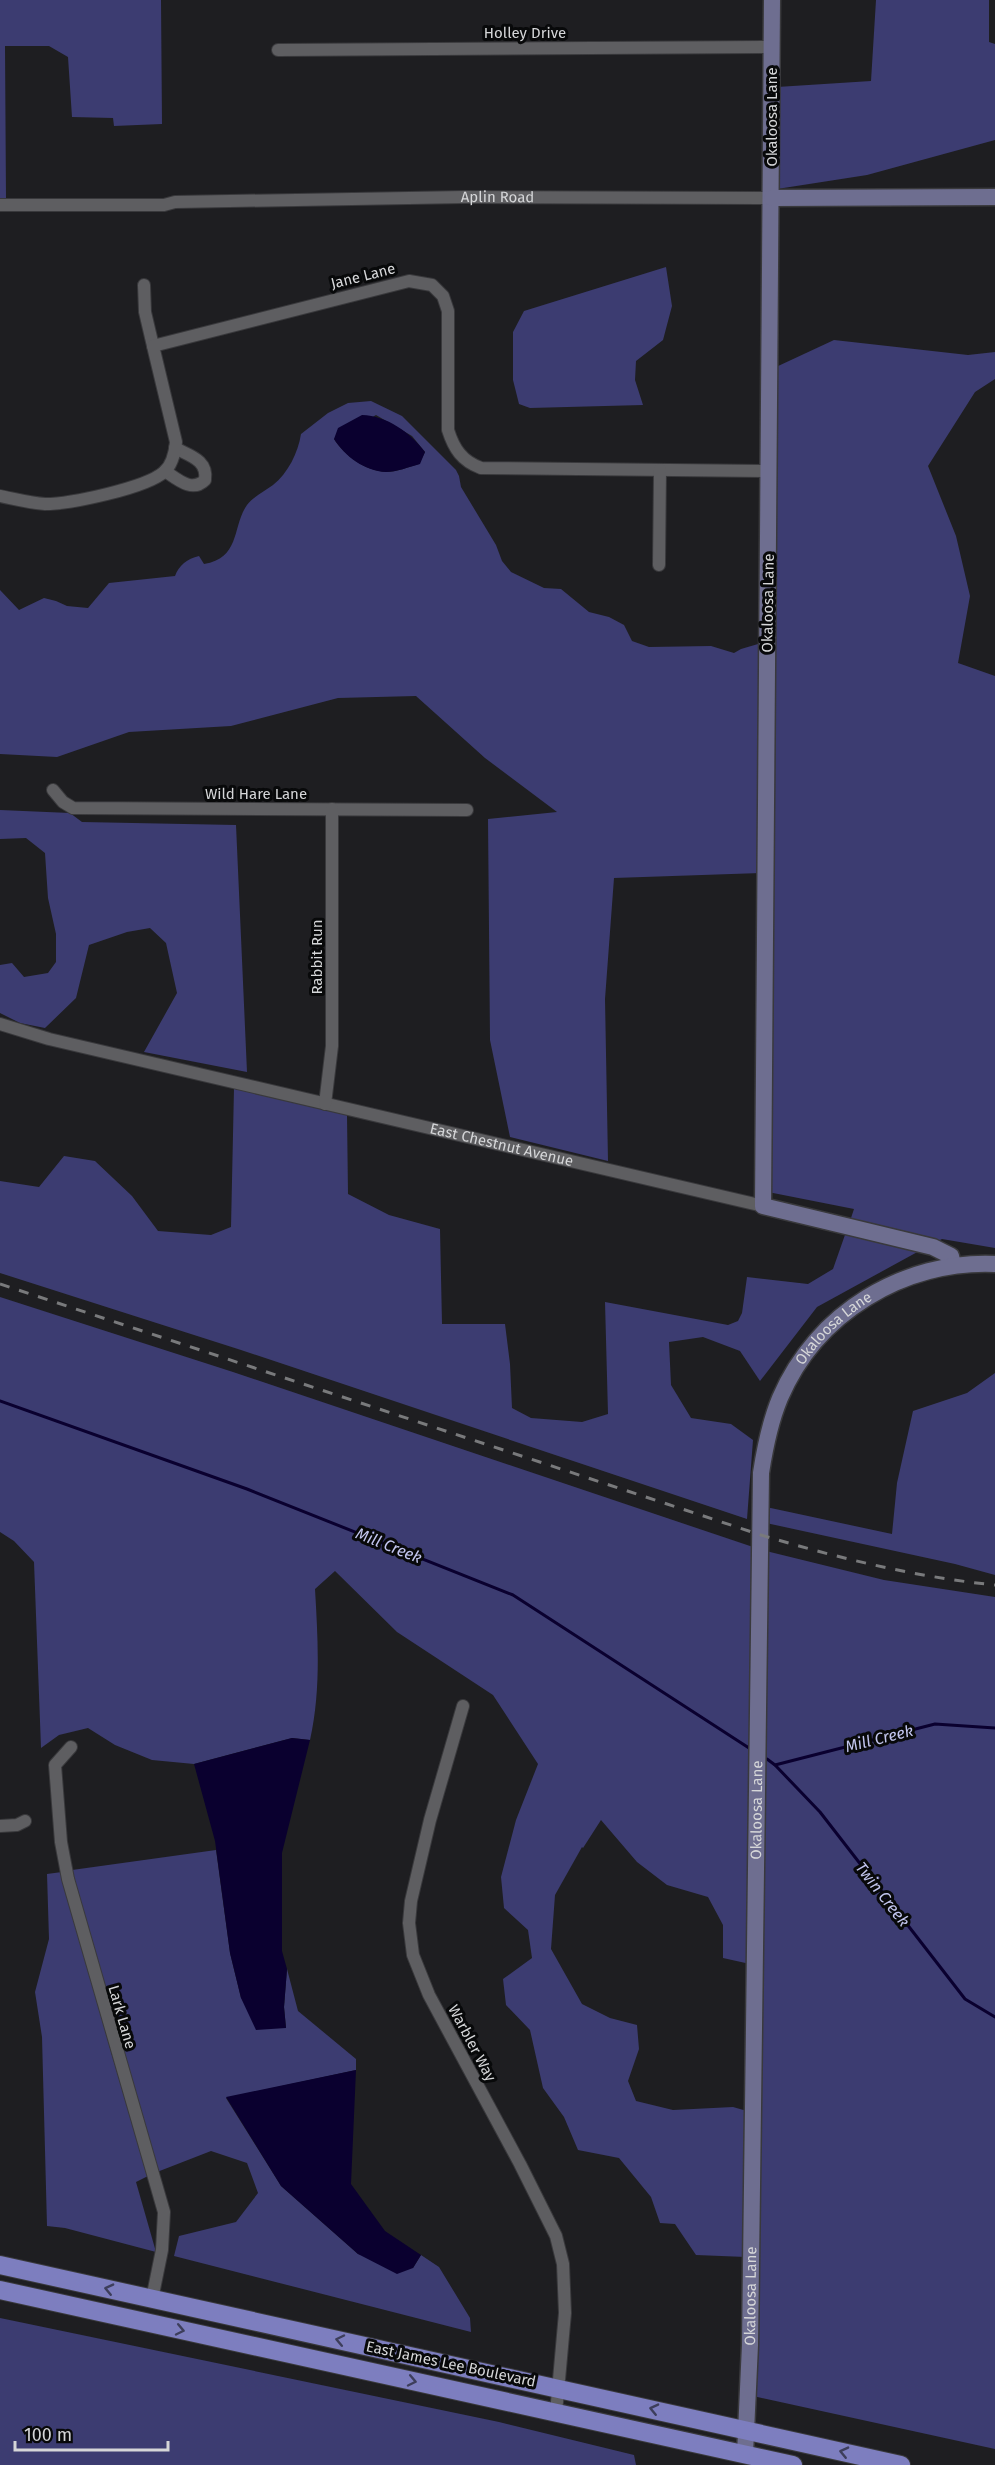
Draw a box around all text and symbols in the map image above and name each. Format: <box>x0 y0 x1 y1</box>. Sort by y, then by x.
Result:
street label: Holley Drive <box>484 24 566 42</box>
street label: Okaloosa Lane <box>763 67 781 167</box>
street label: Aplin Road <box>461 188 534 206</box>
street label: Jane Lane <box>329 259 397 293</box>
street label: Okaloosa Lane <box>758 553 778 653</box>
street label: Wild Hare Lane <box>205 785 307 803</box>
street label: Rabbit Run <box>308 919 326 995</box>
street label: East Chestnut Avenue <box>428 1119 575 1170</box>
street label: Okaloosa Lane <box>791 1288 875 1368</box>
water label: Mill Creek <box>353 1524 425 1567</box>
water label: Mill Creek <box>843 1721 915 1756</box>
street label: Okaloosa Lane <box>747 1760 766 1860</box>
water label: Twin Creek <box>852 1858 914 1930</box>
street label: Lark Lane <box>104 1983 140 2051</box>
street label: Warbler Way <box>444 2002 500 2085</box>
street label: Okaloosa Lane <box>741 2246 760 2346</box>
one-way arrow <box>104 2284 114 2297</box>
one-way arrow <box>175 2323 185 2336</box>
one-way arrow <box>336 2334 346 2347</box>
street label: East James Lee Boulevard <box>364 2337 538 2391</box>
one-way arrow <box>406 2374 416 2387</box>
one-way arrow <box>649 2403 659 2416</box>
scale bar <box>15 2414 168 2452</box>
text: 100 m <box>24 2424 72 2446</box>
one-way arrow <box>839 2447 849 2460</box>

